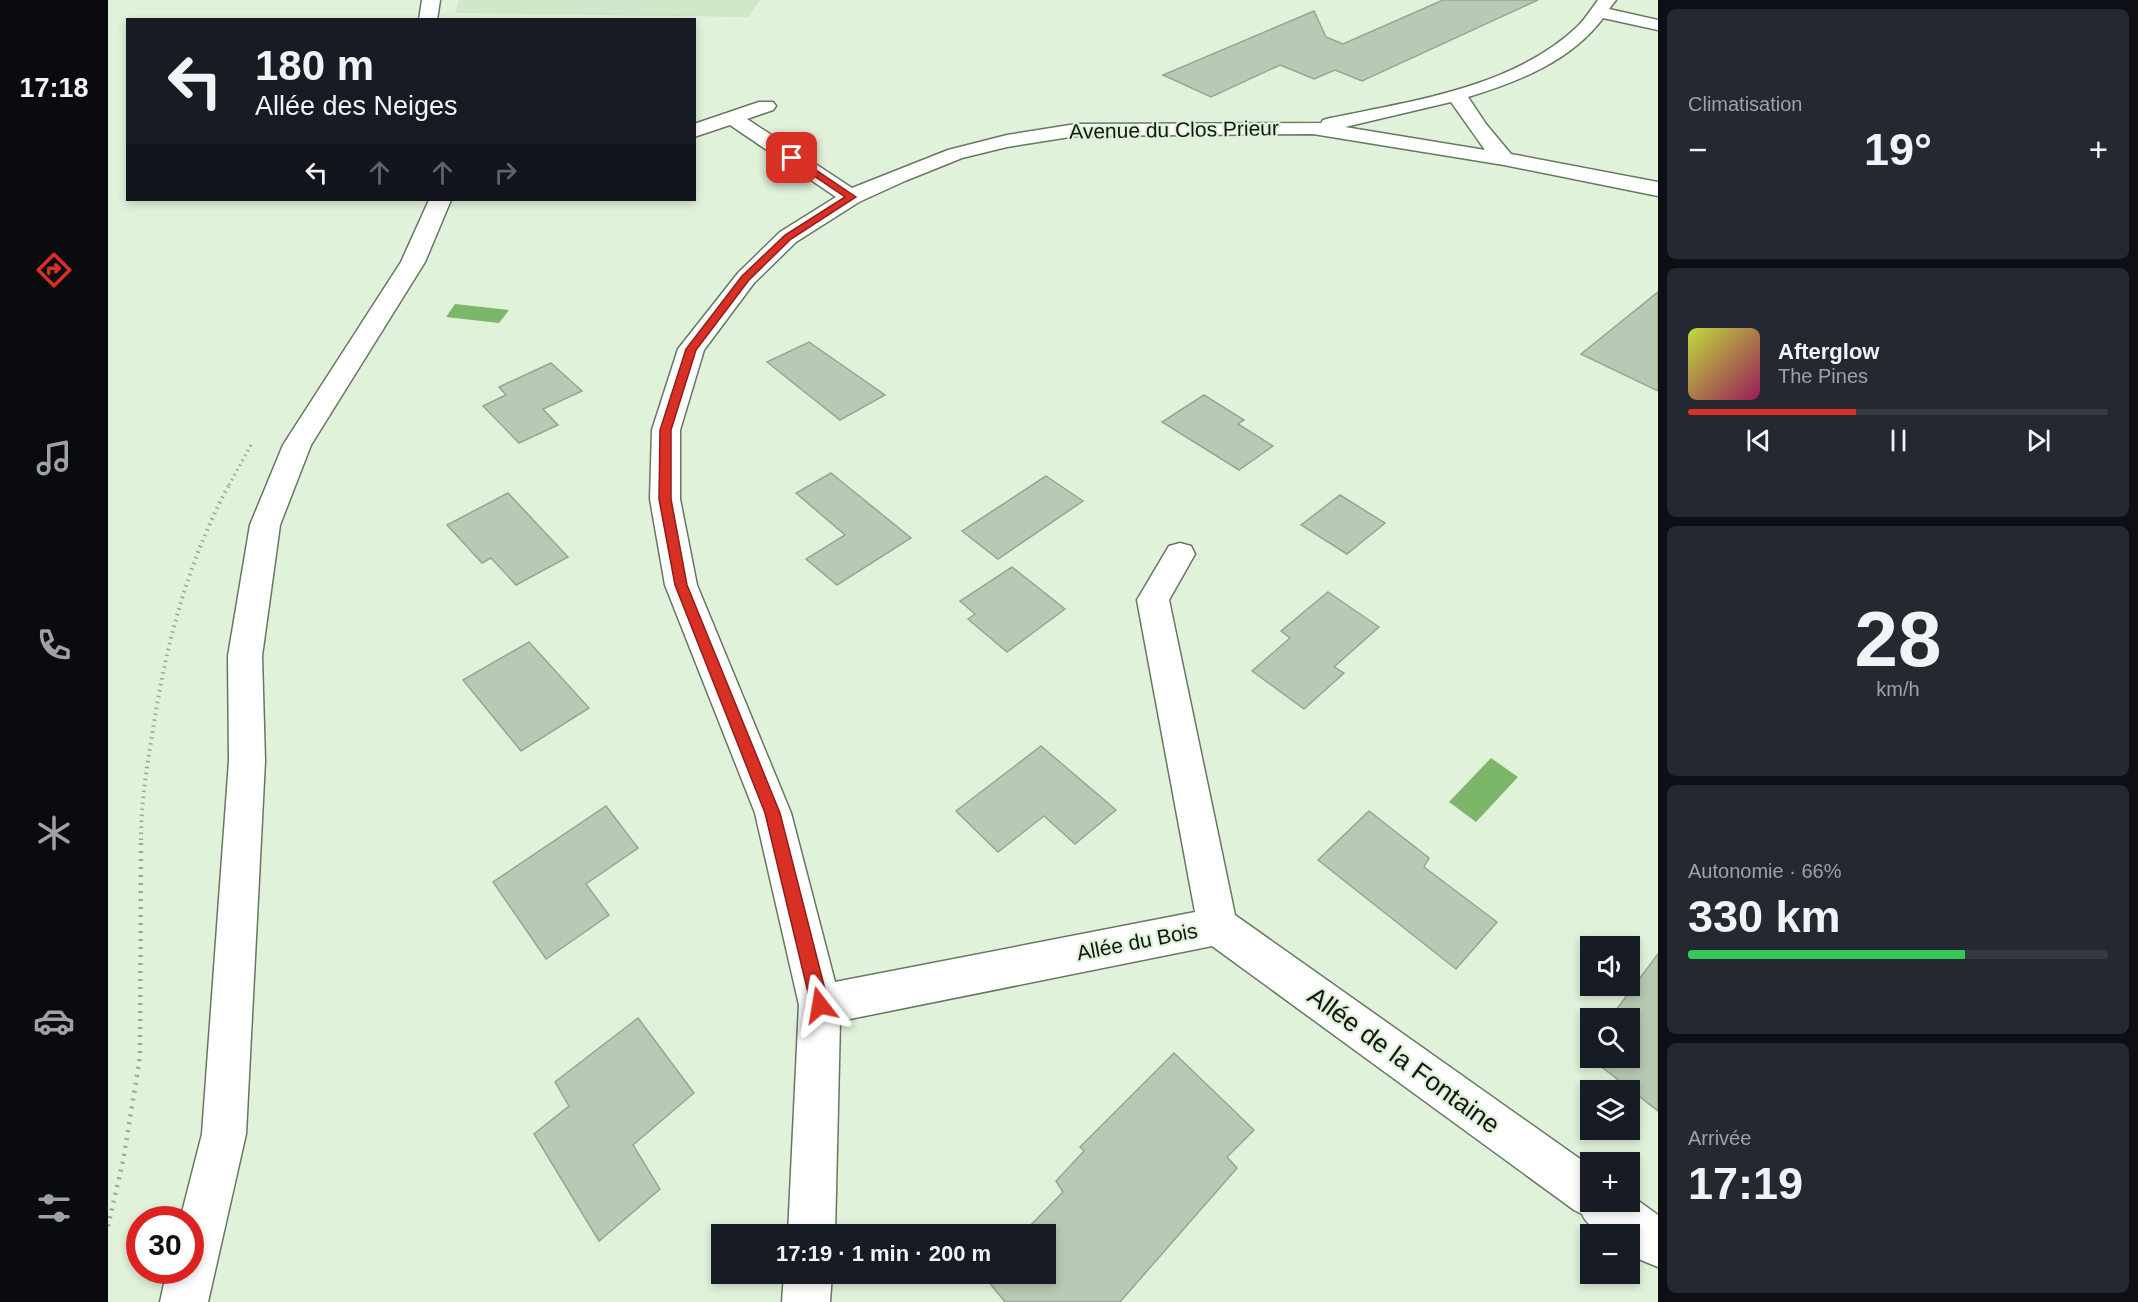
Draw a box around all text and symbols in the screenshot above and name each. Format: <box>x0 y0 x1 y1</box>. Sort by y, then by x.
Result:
icon: left <box>156 42 234 120</box>
text: 180 m <box>255 42 374 89</box>
text: 17:18 <box>19 73 89 103</box>
text: Allée des Neiges <box>255 91 458 121</box>
text: Climatisation <box>1688 93 1802 115</box>
street label: Avenue du Clos Prieur <box>1069 116 1279 143</box>
text: 19° <box>1864 124 1932 175</box>
text: − <box>1688 131 1707 168</box>
text: + <box>2089 131 2108 168</box>
pin <box>766 132 817 183</box>
icon: arrive <box>775 141 808 174</box>
icon: left <box>300 156 333 189</box>
icon: ahead <box>363 156 396 189</box>
icon: ahead <box>426 156 459 189</box>
icon: right <box>489 156 522 189</box>
icon: directions <box>33 249 75 291</box>
text: Afterglow <box>1778 339 1879 364</box>
text: The Pines <box>1778 365 1868 387</box>
icon: previous <box>1742 424 1775 457</box>
icon: pause <box>1882 424 1915 457</box>
icon: next <box>2022 424 2055 457</box>
icon: music <box>33 437 75 479</box>
text: 28 <box>1855 595 1941 683</box>
icon: phone <box>33 624 75 666</box>
text: km/h <box>1876 678 1920 700</box>
icon: climate <box>33 812 75 854</box>
text: Autonomie · 66% <box>1688 860 1841 882</box>
text: 330 km <box>1688 891 1841 942</box>
street label: Allée du Bois <box>1075 919 1199 964</box>
map controls <box>1580 936 1640 1284</box>
button: sound <box>1580 936 1640 996</box>
position arrow <box>788 973 852 1037</box>
street label: Allée de la Fontaine <box>1302 980 1506 1140</box>
icon: car <box>33 1000 75 1042</box>
button: search <box>1580 1008 1640 1068</box>
button: layers <box>1580 1080 1640 1140</box>
text: Arrivée <box>1688 1127 1751 1149</box>
button: + <box>1580 1152 1640 1212</box>
text: 17:19 <box>1688 1158 1803 1209</box>
icon: filters <box>33 1187 75 1229</box>
speed limit sign: 30 <box>126 1206 204 1284</box>
button: − <box>1580 1224 1640 1284</box>
text: 17:19 · 1 min · 200 m <box>776 1241 991 1266</box>

